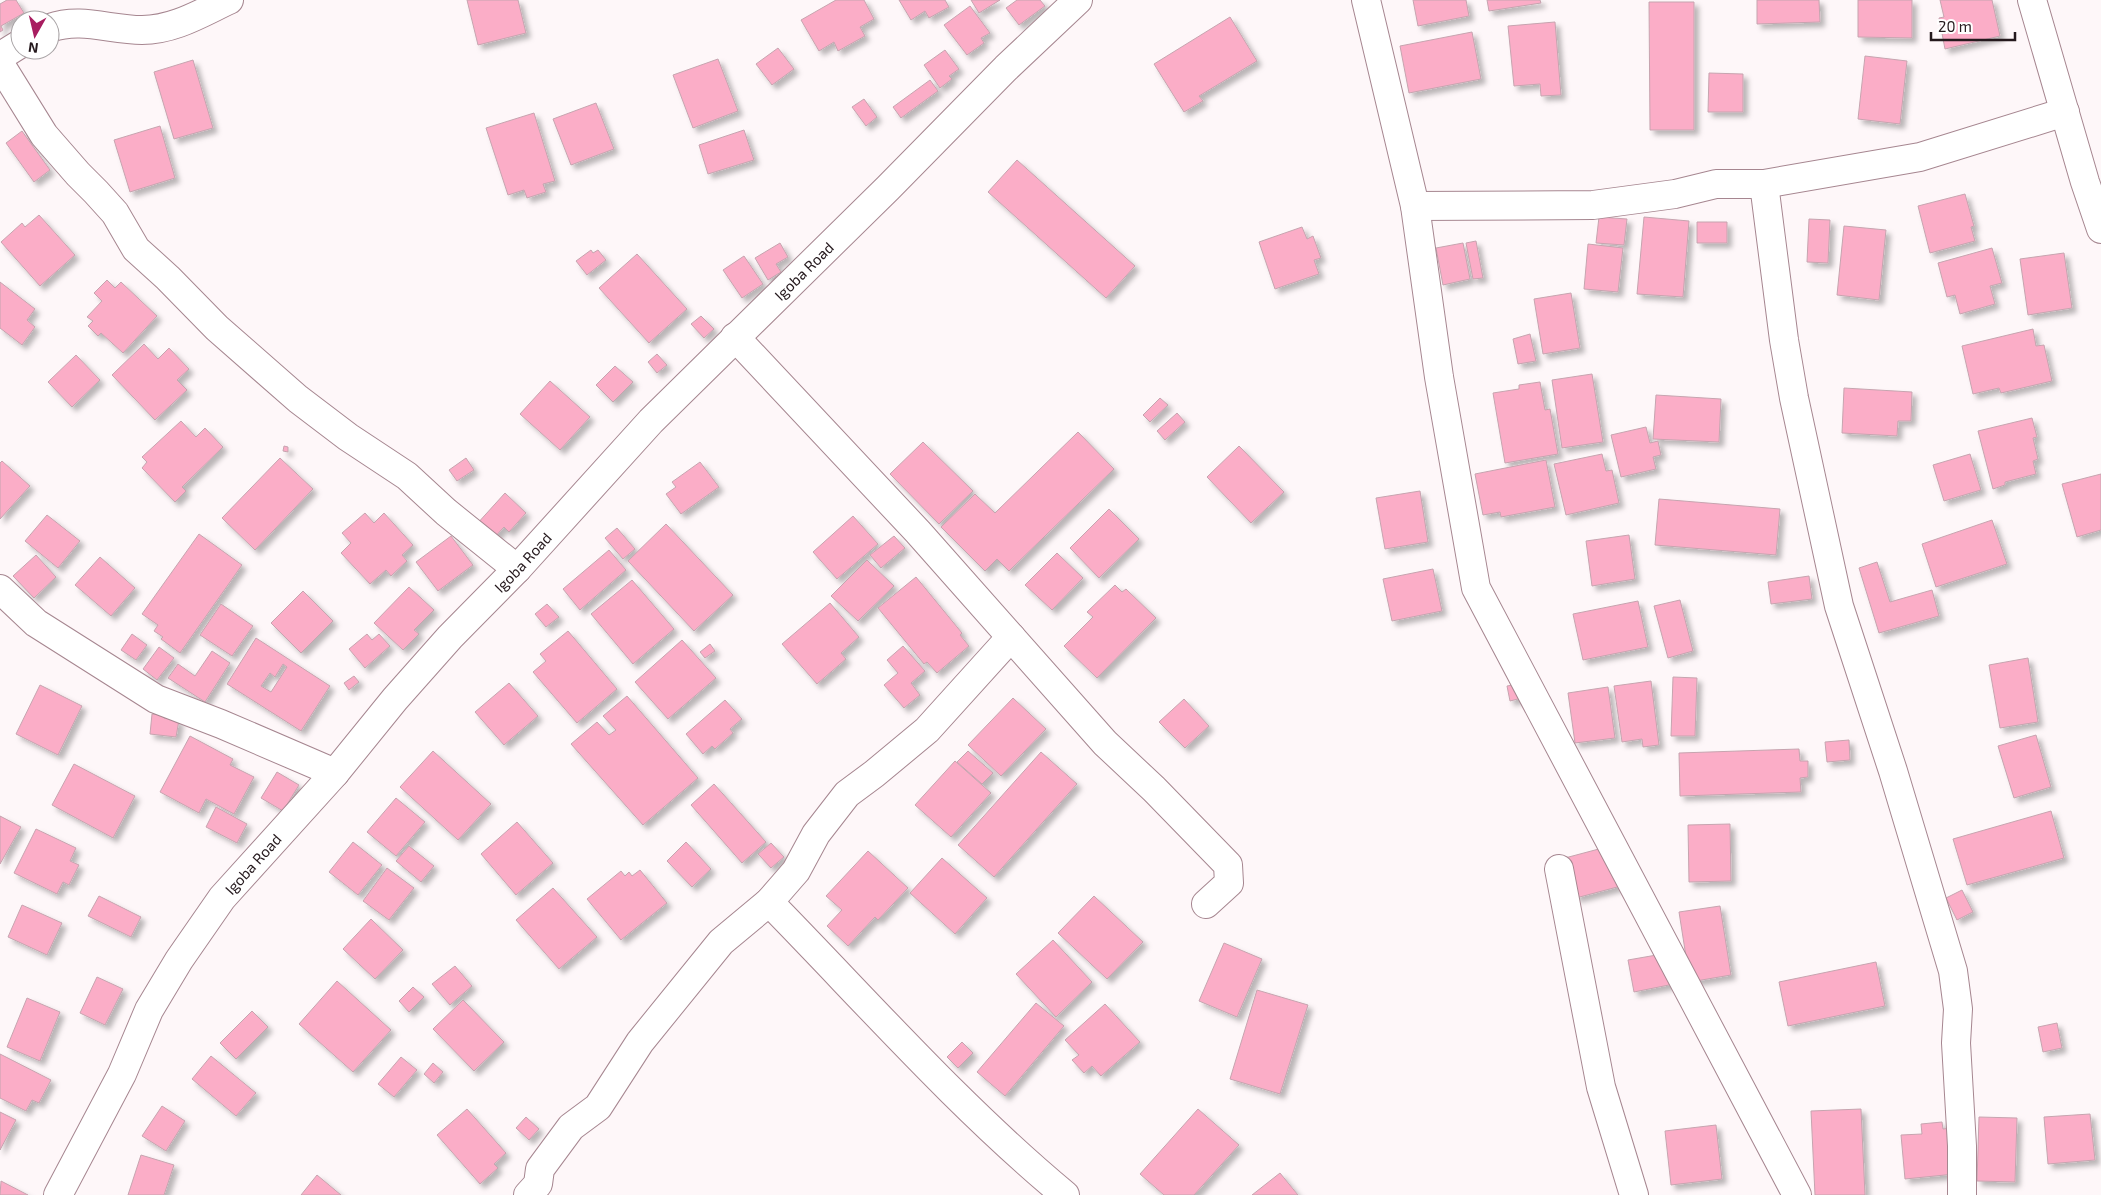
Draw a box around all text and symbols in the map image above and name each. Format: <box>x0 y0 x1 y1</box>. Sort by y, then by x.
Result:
north arrow <box>10 10 60 60</box>
scale bar <box>1931 10 2015 42</box>
text: 20 m <box>1938 17 1972 35</box>
text: N <box>27 39 39 57</box>
street label: Igoba Road <box>770 238 837 304</box>
street label: Igoba Road <box>490 528 555 596</box>
street label: Igoba Road <box>221 830 285 898</box>

